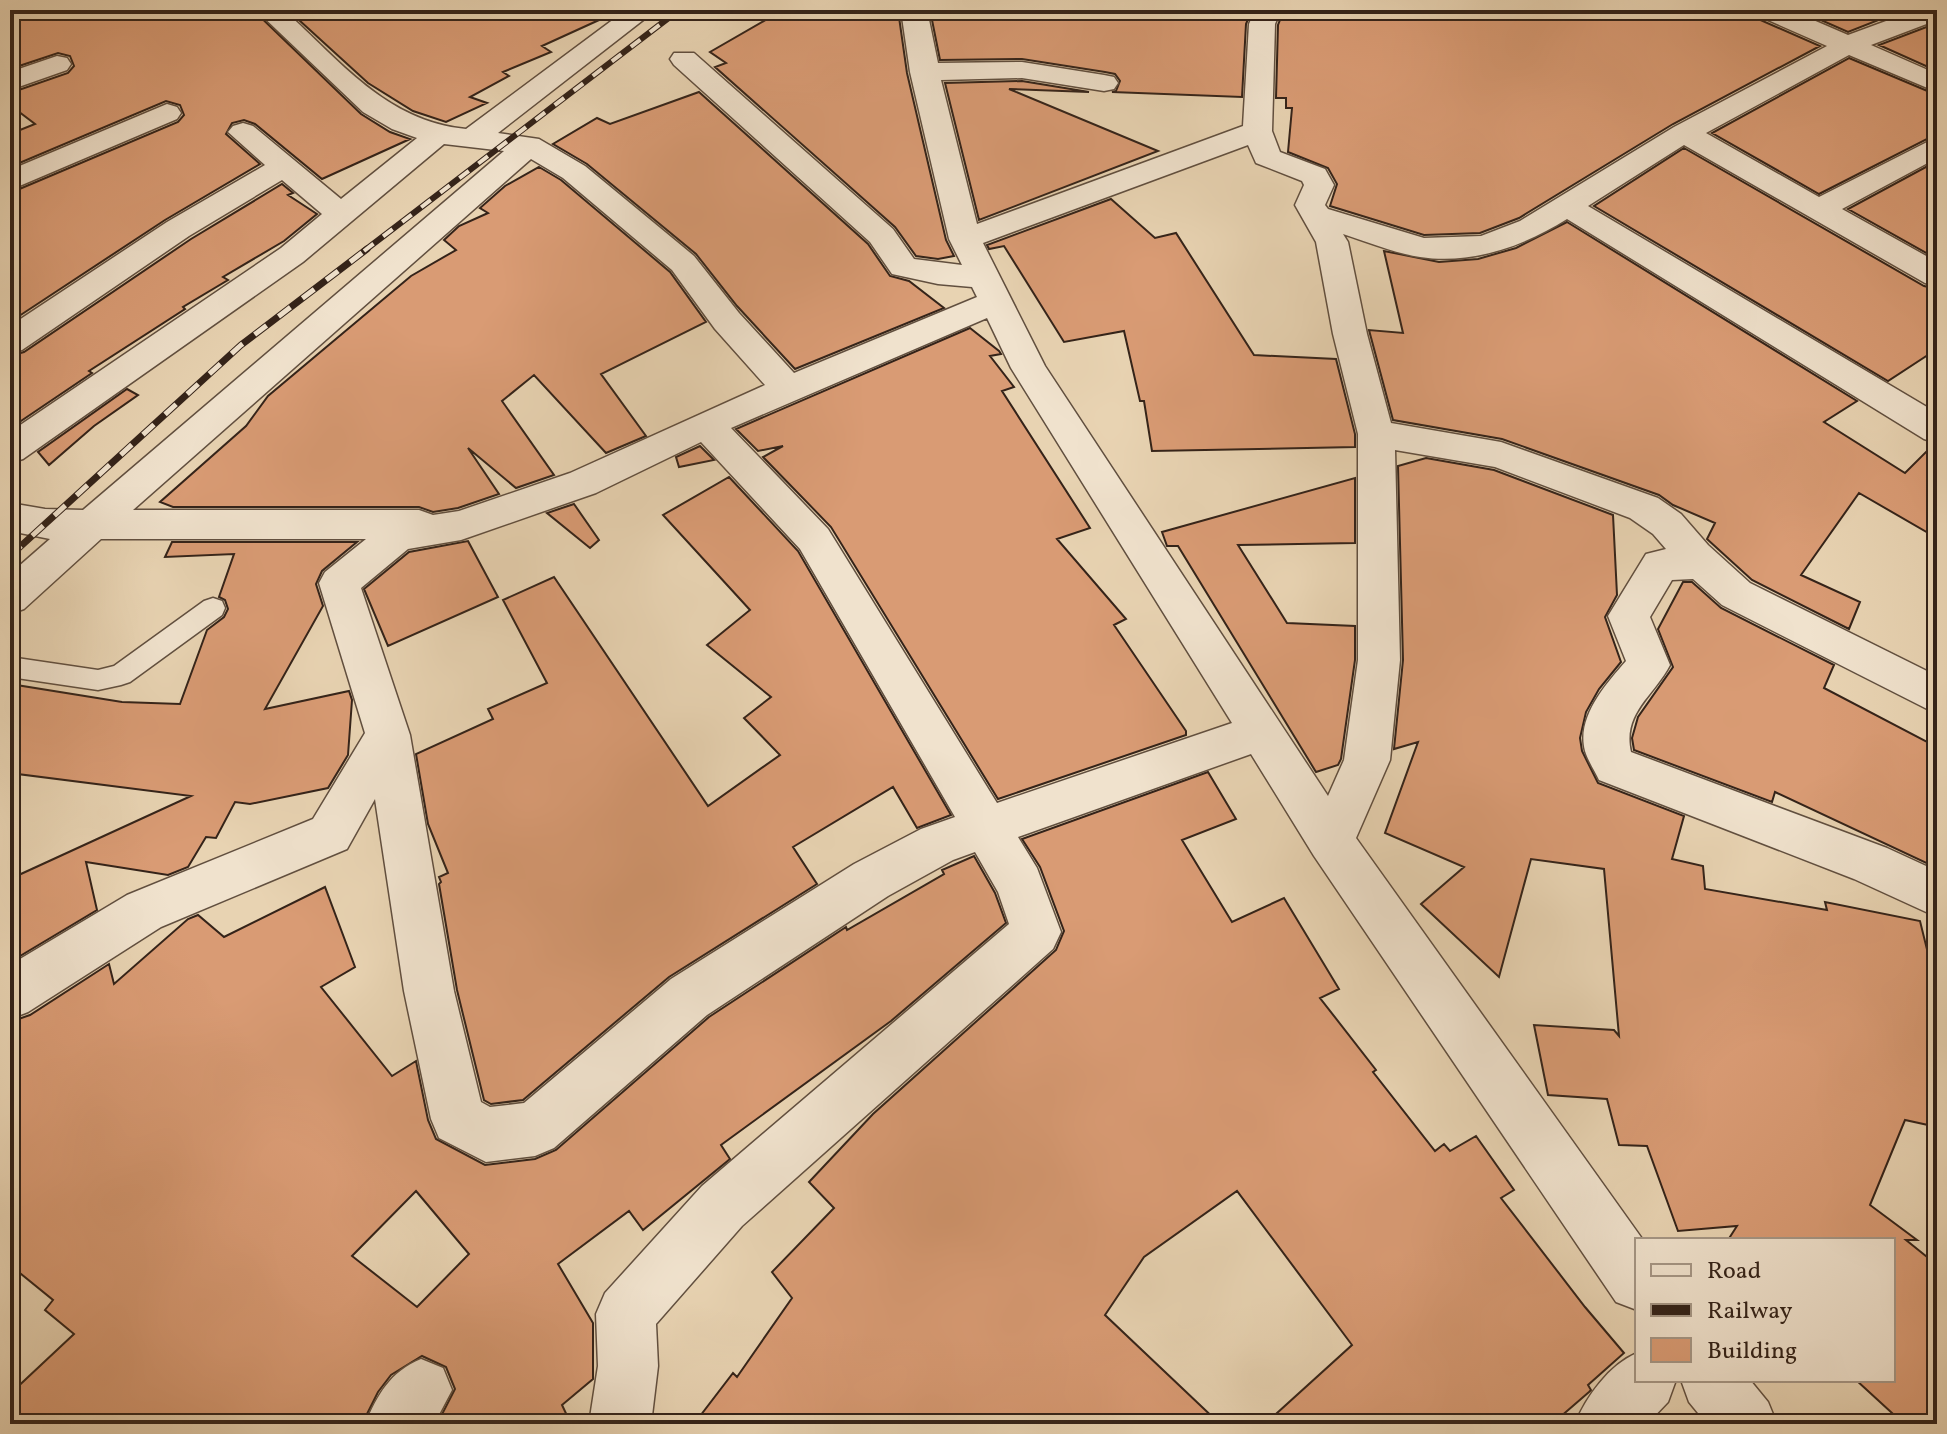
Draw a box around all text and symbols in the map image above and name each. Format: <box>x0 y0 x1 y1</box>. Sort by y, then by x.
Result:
legend <box>1635 1238 1895 1382</box>
text: Road <box>1707 1255 1761 1289</box>
text: Railway <box>1707 1295 1793 1329</box>
text: Building <box>1707 1335 1797 1369</box>

